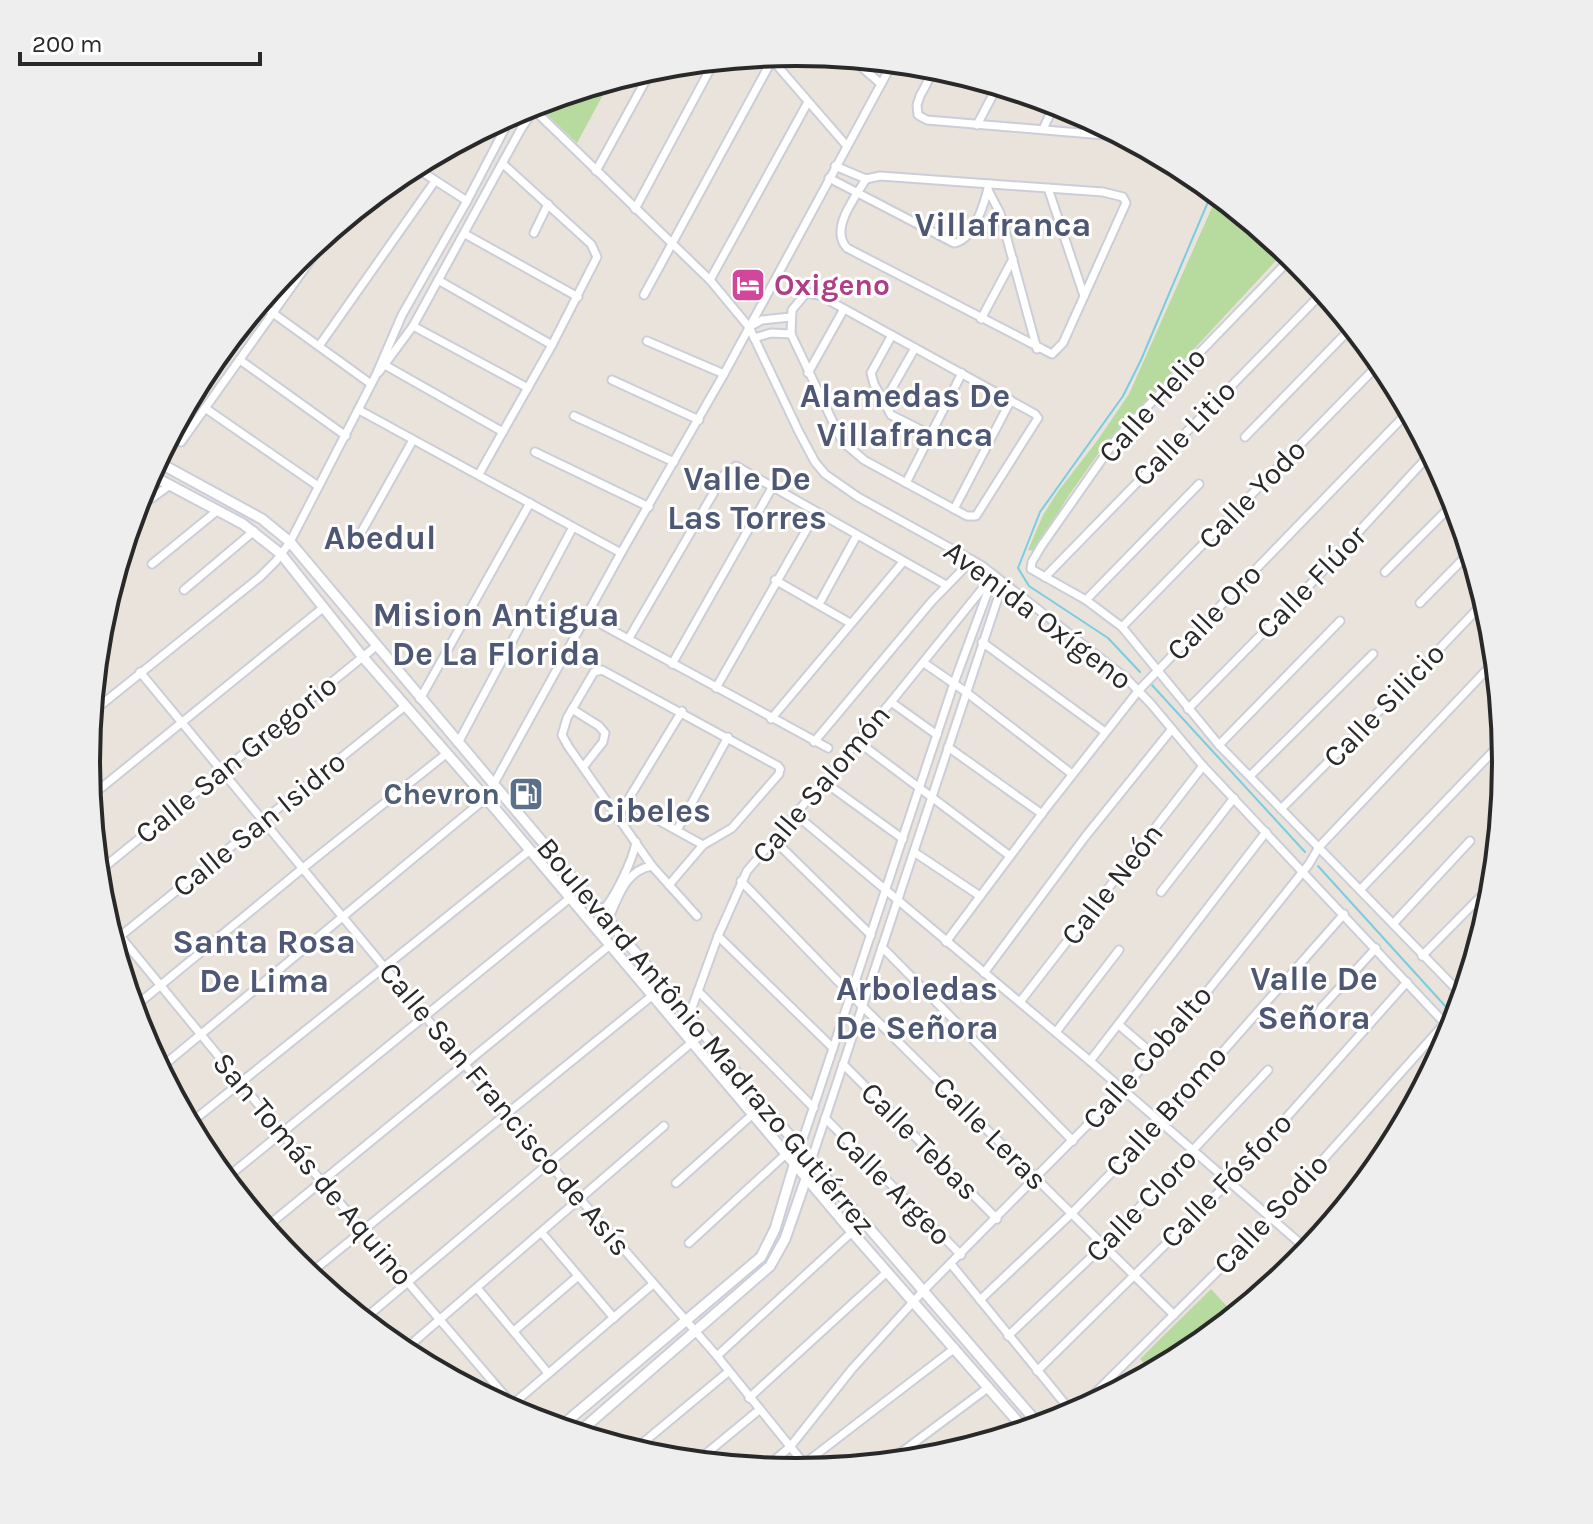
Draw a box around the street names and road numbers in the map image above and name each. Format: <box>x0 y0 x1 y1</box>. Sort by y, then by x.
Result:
street label: Calle Helio <box>1091 340 1213 470</box>
street label: Calle Litio <box>1125 372 1243 494</box>
street label: Calle Yodo <box>1191 431 1313 557</box>
street label: Calle Flúor <box>1248 518 1374 646</box>
street label: Avenida Oxígeno <box>937 533 1139 697</box>
street label: Calle Oro <box>1159 556 1269 668</box>
street label: Calle Silicio <box>1316 635 1452 775</box>
street label: Calle San Gregorio <box>128 667 344 851</box>
street label: Calle Salomón <box>744 697 898 871</box>
street label: Calle San Isidro <box>165 743 353 905</box>
street label: Calle Neón <box>1053 816 1171 952</box>
street label: Boulevard Antônio Madrazo Gutiérrez <box>529 830 883 1242</box>
street label: Calle San Francisco de Asís <box>371 955 639 1263</box>
street label: Calle Cobalto <box>1075 977 1219 1137</box>
street label: Calle Bromo <box>1098 1038 1234 1184</box>
street label: San Tomás de Aquino <box>205 1045 421 1293</box>
street label: Calle Leras <box>925 1068 1055 1198</box>
street label: Calle Tebas <box>853 1074 987 1208</box>
street label: Calle Fósforo <box>1152 1105 1300 1255</box>
street label: Calle Argeo <box>827 1121 959 1253</box>
street label: Calle Cloro <box>1078 1140 1204 1270</box>
street label: Calle Sodio <box>1206 1146 1336 1282</box>

